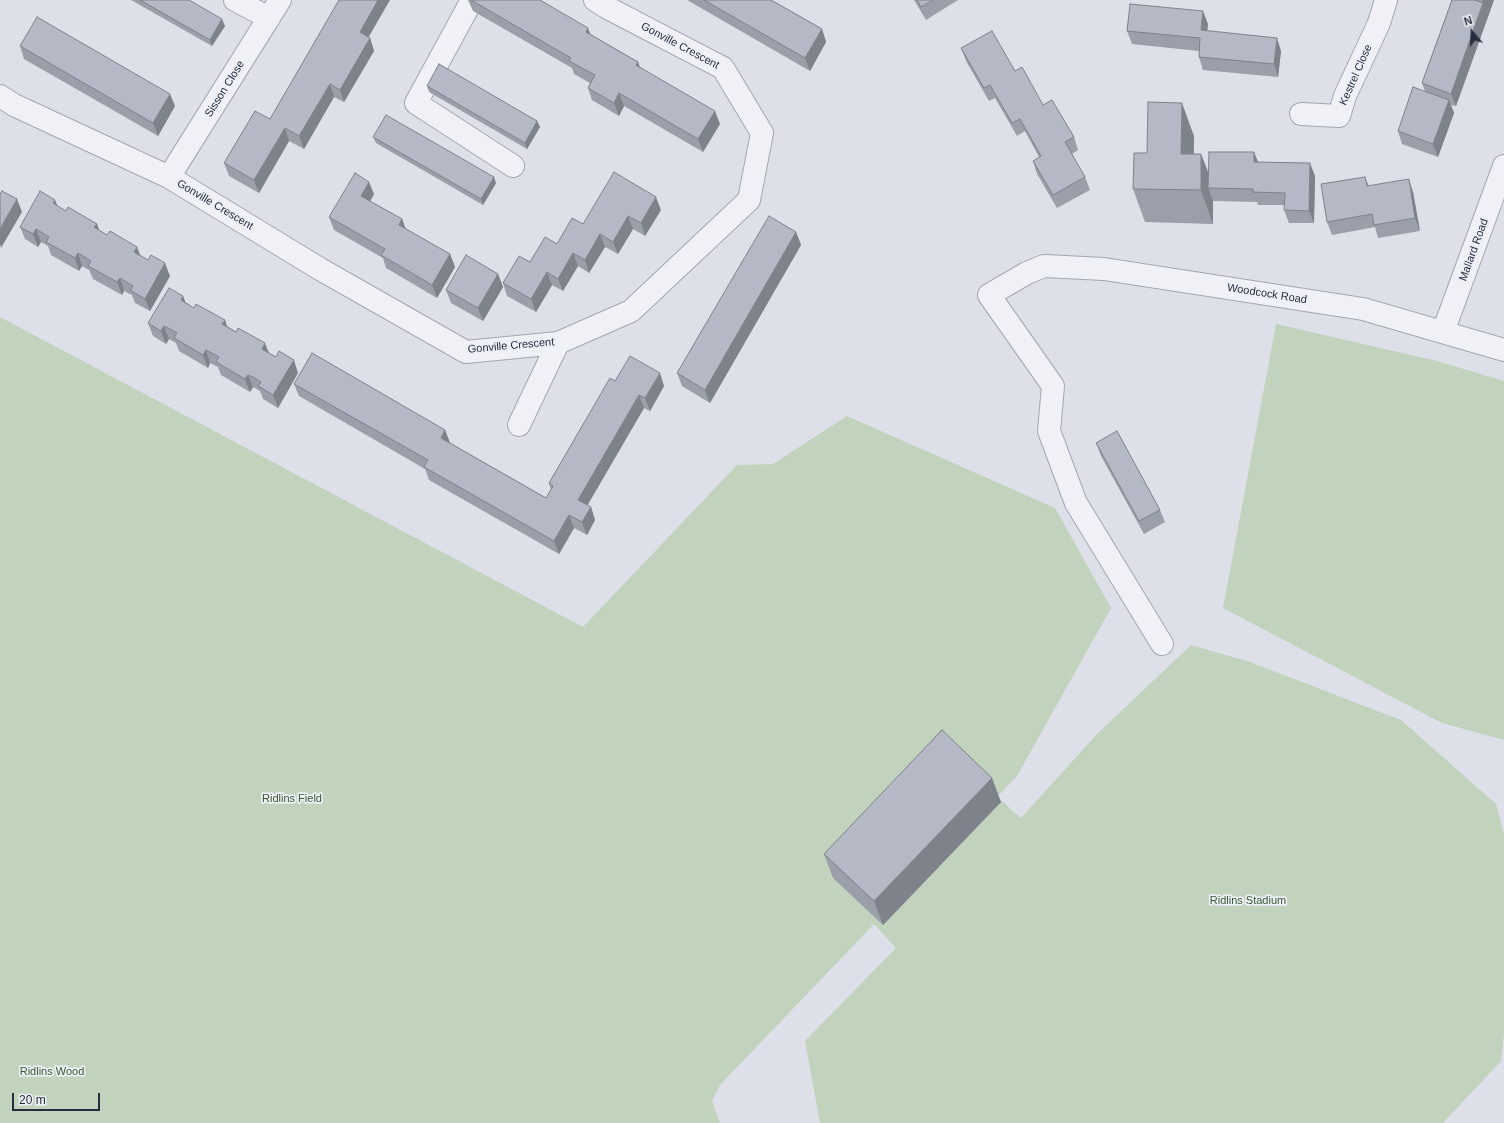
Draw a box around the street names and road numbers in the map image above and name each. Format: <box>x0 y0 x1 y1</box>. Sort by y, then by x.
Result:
street label: Gonville Crescent <box>639 20 721 72</box>
street label: Kestrel Close <box>1337 42 1375 108</box>
street label: Sisson Close <box>202 58 248 120</box>
street label: Gonville Crescent <box>174 177 256 233</box>
street label: Mallard Road <box>1457 217 1491 283</box>
street label: Woodcock Road <box>1226 281 1308 307</box>
street label: Gonville Crescent <box>467 336 555 356</box>

